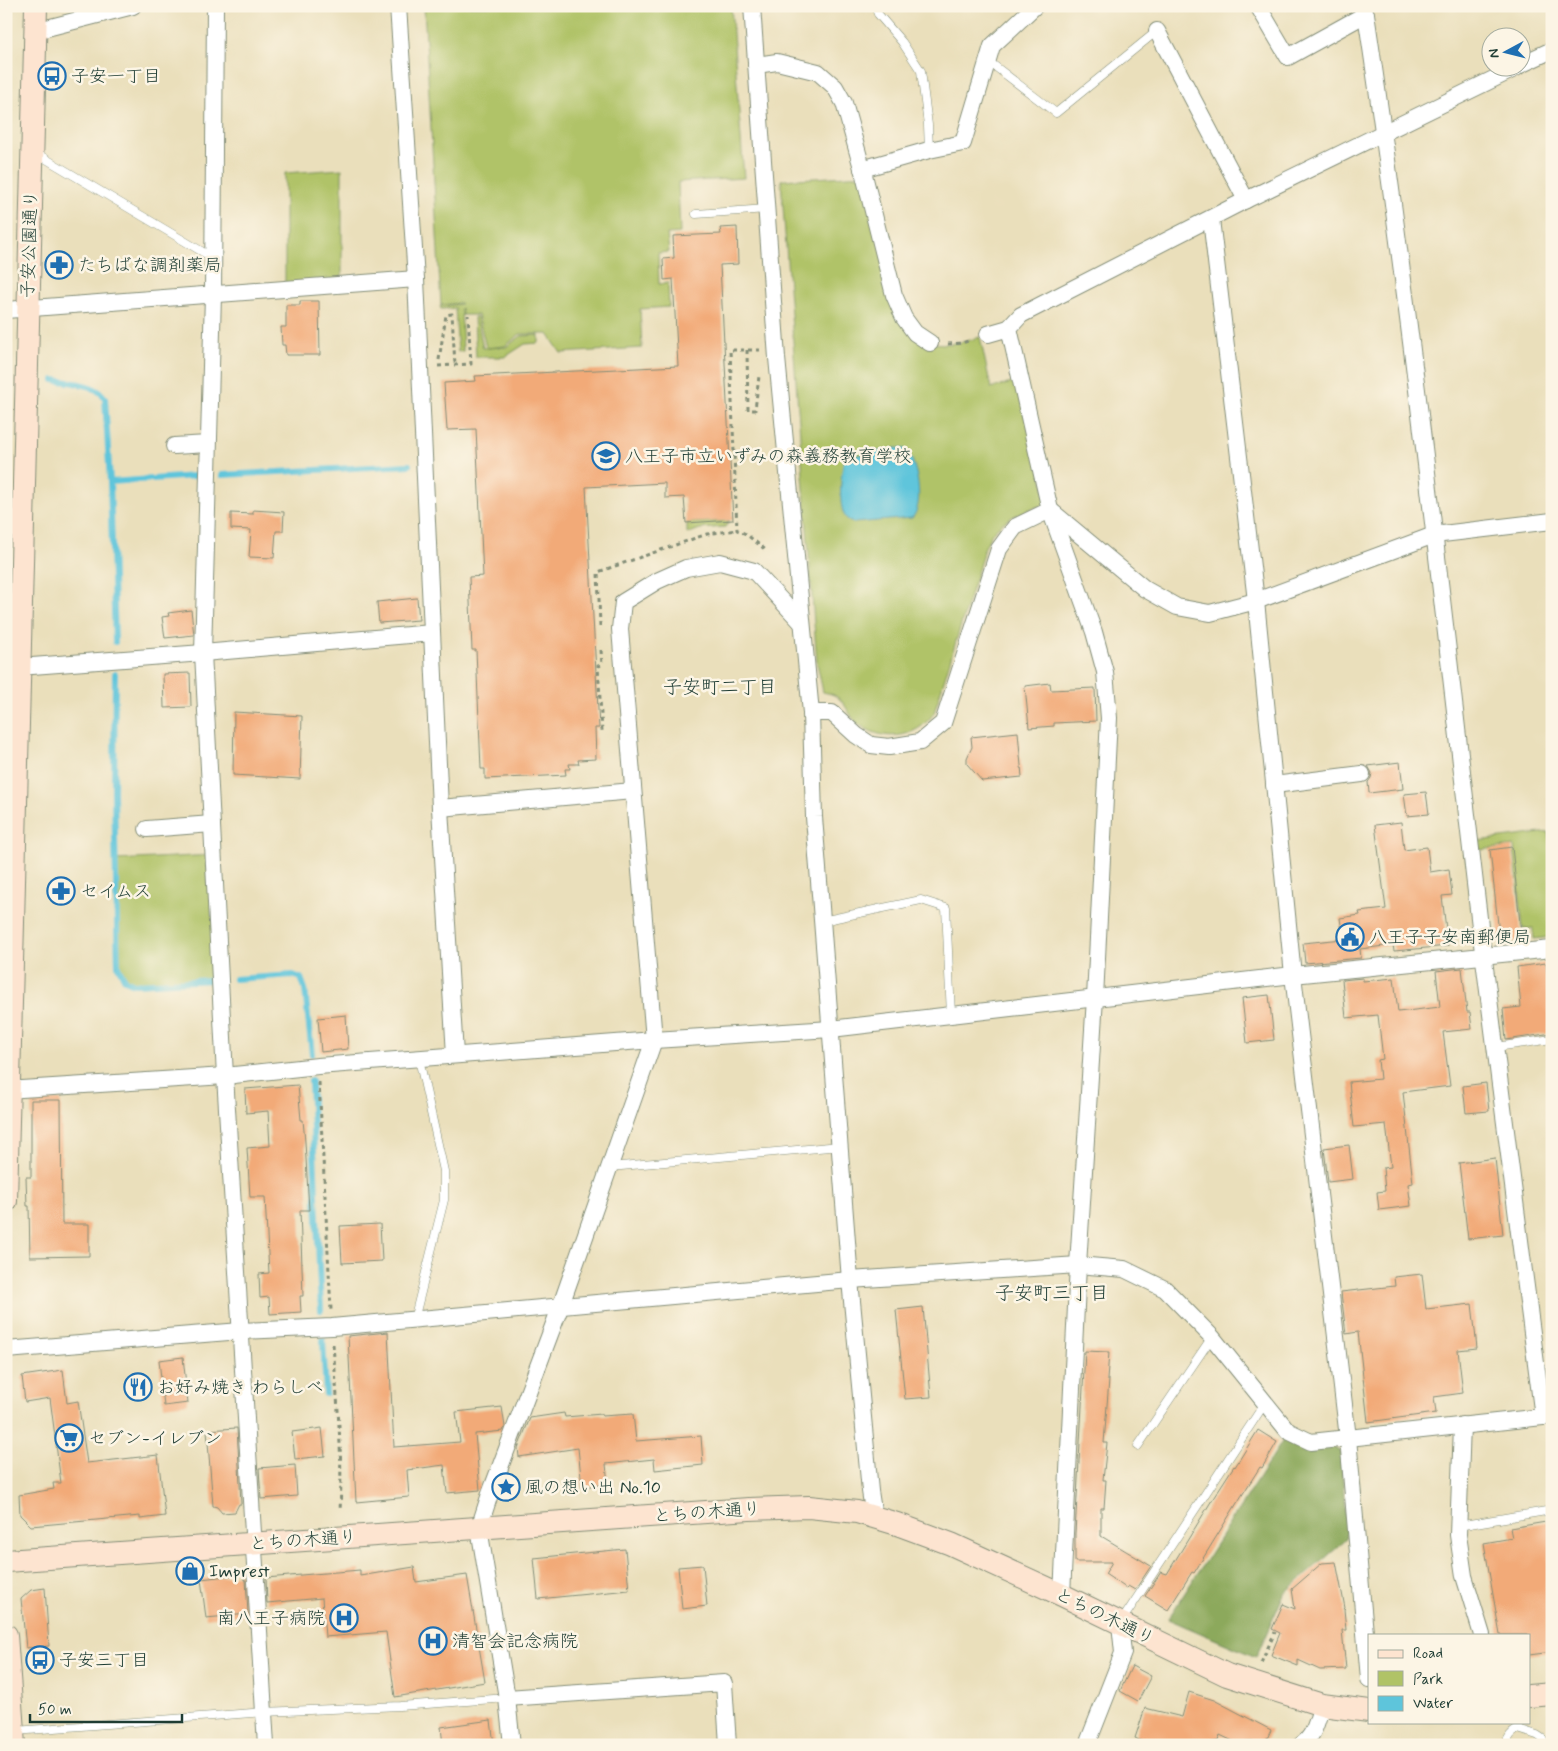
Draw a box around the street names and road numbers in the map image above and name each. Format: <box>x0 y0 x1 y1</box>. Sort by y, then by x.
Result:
street label: 子安公園通り <box>16 190 44 298</box>
street label: とちの木通り <box>652 1497 762 1529</box>
street label: とちの木通り <box>248 1525 358 1557</box>
street label: とちの木通り <box>1051 1582 1158 1651</box>

